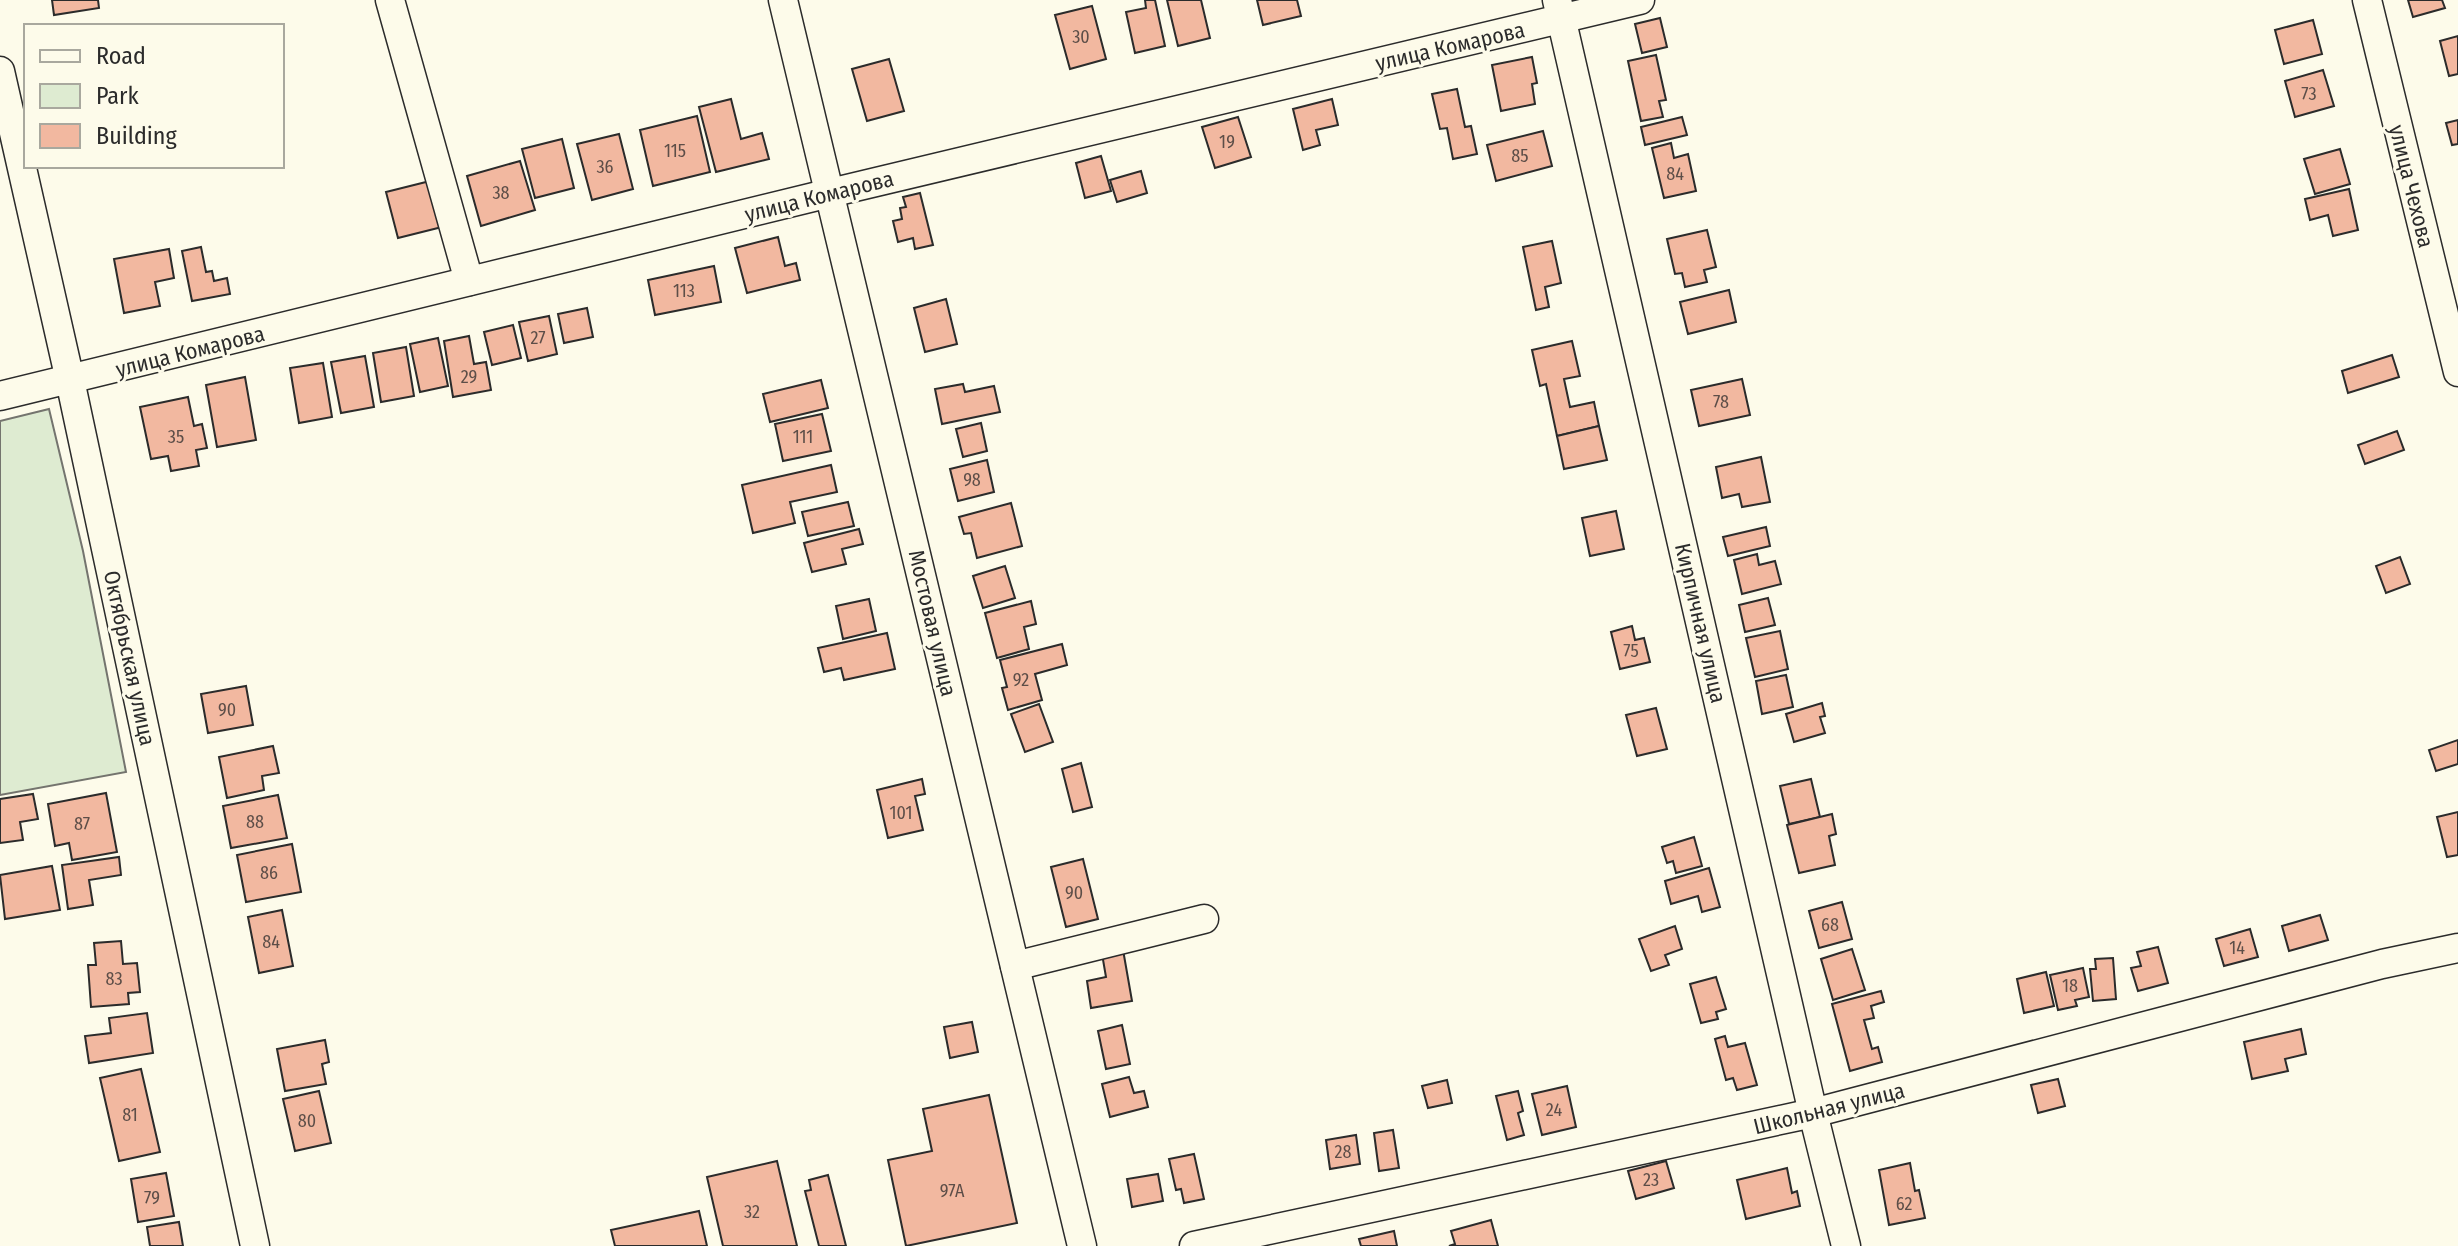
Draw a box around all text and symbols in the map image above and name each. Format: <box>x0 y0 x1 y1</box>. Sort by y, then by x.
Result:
street label: улица Комарова <box>1373 16 1527 77</box>
legend <box>24 24 284 168</box>
house number: 30 <box>1072 26 1090 48</box>
text: Road <box>96 42 146 70</box>
text: Park <box>96 82 139 110</box>
house number: 73 <box>2301 83 2317 105</box>
text: Building <box>96 122 178 150</box>
street label: улица Чехова <box>2383 122 2440 250</box>
house number: 19 <box>1219 131 1235 153</box>
house number: 115 <box>664 140 686 162</box>
house number: 85 <box>1511 145 1529 167</box>
house number: 36 <box>596 156 614 178</box>
house number: 84 <box>1666 163 1684 185</box>
street label: улица Комарова <box>742 165 896 228</box>
house number: 38 <box>492 182 510 204</box>
house number: 113 <box>673 280 695 302</box>
street label: улица Комарова <box>113 320 267 383</box>
house number: 27 <box>530 327 546 349</box>
house number: 29 <box>461 366 477 388</box>
house number: 78 <box>1713 391 1729 413</box>
house number: 35 <box>168 426 184 448</box>
house number: 111 <box>793 426 813 448</box>
house number: 98 <box>963 469 981 491</box>
street label: Кирпичная улица <box>1669 541 1732 706</box>
street label: Мостовая улица <box>903 547 962 699</box>
street label: Октябрьская улица <box>98 568 161 748</box>
house number: 75 <box>1623 640 1639 662</box>
house number: 92 <box>1013 669 1029 691</box>
house number: 90 <box>218 699 236 721</box>
house number: 101 <box>890 802 912 824</box>
house number: 88 <box>246 811 264 833</box>
house number: 87 <box>74 813 90 835</box>
house number: 86 <box>260 862 278 884</box>
house number: 90 <box>1065 882 1083 904</box>
house number: 68 <box>1821 914 1839 936</box>
house number: 84 <box>262 931 280 953</box>
house number: 14 <box>2229 937 2245 959</box>
house number: 83 <box>105 968 123 990</box>
house number: 18 <box>2062 975 2078 997</box>
street label: Школьная улица <box>1751 1077 1907 1140</box>
house number: 24 <box>1546 1099 1562 1121</box>
house number: 81 <box>122 1104 138 1126</box>
house number: 80 <box>298 1110 316 1132</box>
house number: 28 <box>1335 1141 1351 1163</box>
house number: 23 <box>1643 1169 1659 1191</box>
house number: 97А <box>940 1180 965 1202</box>
house number: 79 <box>144 1187 160 1209</box>
house number: 62 <box>1896 1193 1912 1215</box>
house number: 32 <box>744 1201 760 1223</box>

